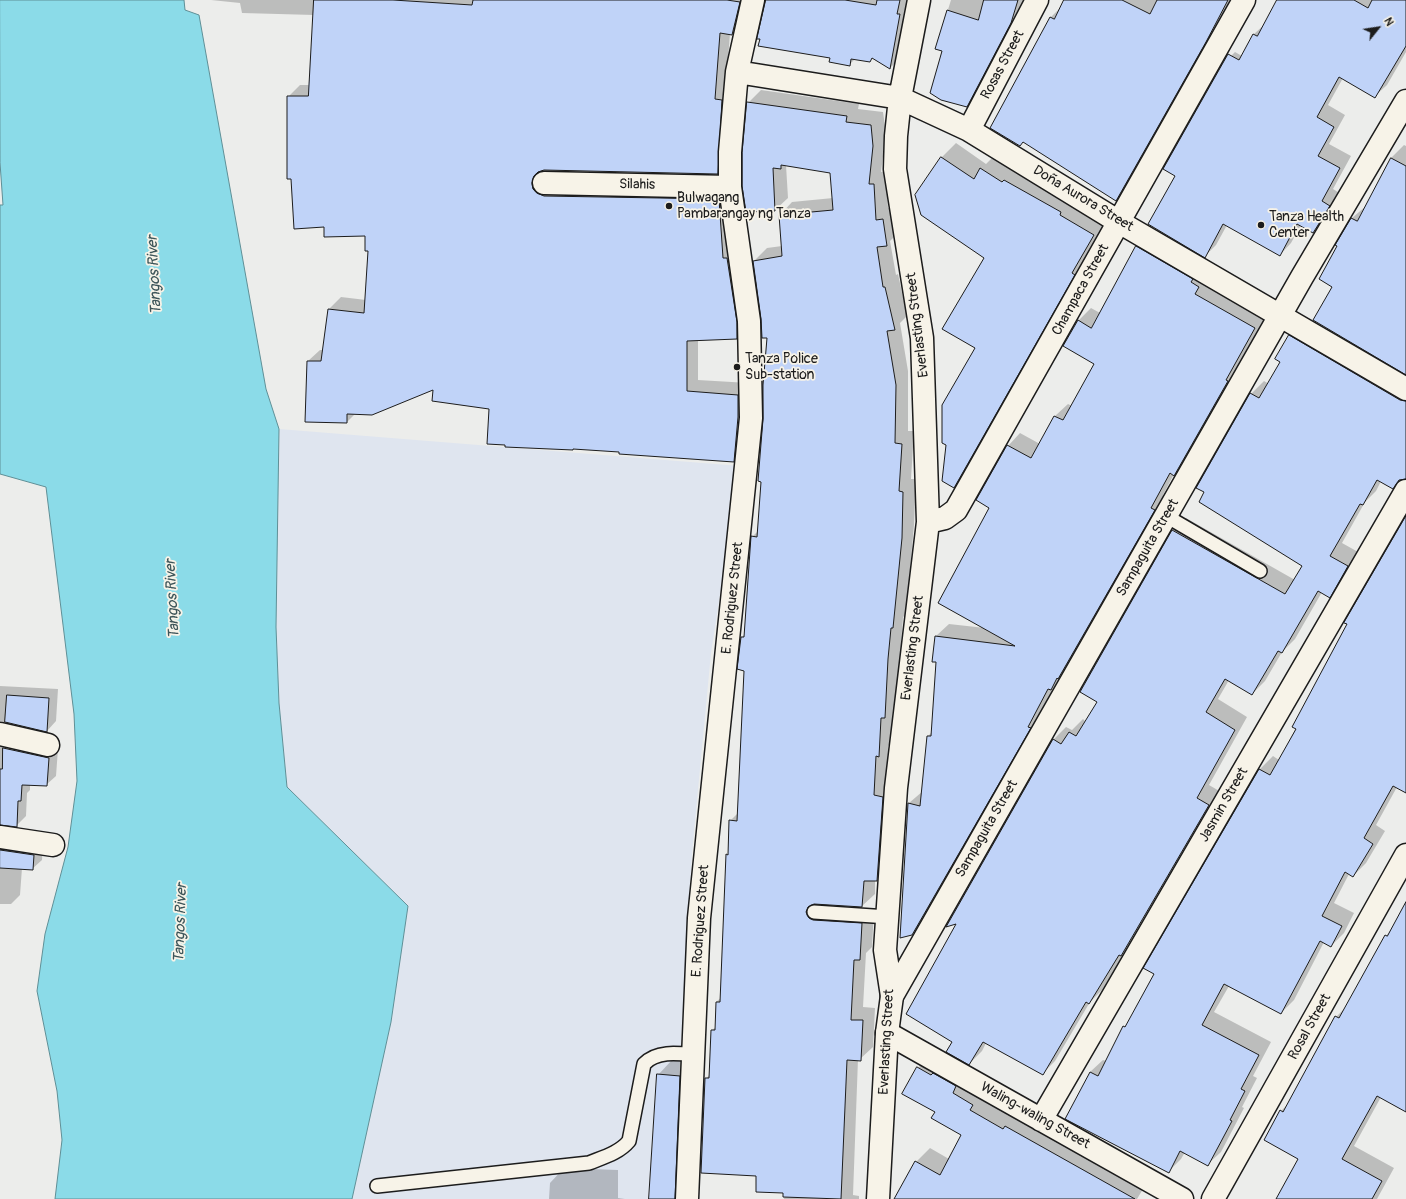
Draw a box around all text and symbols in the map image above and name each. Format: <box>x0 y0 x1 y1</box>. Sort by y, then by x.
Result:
north arrow <box>1358 8 1398 48</box>
text: N <box>1381 15 1396 28</box>
street label: Rosas Street <box>978 28 1028 102</box>
street label: Doña Aurora Street <box>1030 162 1136 236</box>
street label: Silahis <box>619 176 655 194</box>
place label: Bulwagang Pambarangay ng Tanza <box>677 190 811 222</box>
marker: Bulwagang Pambarangay ng Tanza <box>664 201 674 211</box>
place label: Tanza Health Center <box>1269 209 1344 242</box>
marker: Tanza Health Center <box>1256 220 1266 230</box>
water label: Tangos River <box>144 235 166 315</box>
street label: Champaca Street <box>1049 241 1113 339</box>
street label: Everlasting Street <box>903 272 933 378</box>
place label: Tanza Police Sub-station <box>745 351 818 384</box>
marker: Tanza Police Sub-station <box>732 362 742 372</box>
street label: Sampaguita Street <box>1113 496 1183 600</box>
street label: E. Rodriguez Street <box>719 541 747 655</box>
water label: Tangos River <box>162 559 184 639</box>
street label: Everlasting Street <box>898 595 928 701</box>
street label: Jasmin Street <box>1196 765 1252 845</box>
street label: Sampaguita Street <box>952 777 1022 881</box>
street label: E. Rodriguez Street <box>689 864 713 978</box>
water label: Tangos River <box>171 883 191 963</box>
street label: Everlasting Street <box>876 989 898 1095</box>
street label: Rosal Street <box>1285 991 1335 1063</box>
street label: Waling-waling Street <box>977 1079 1093 1153</box>

